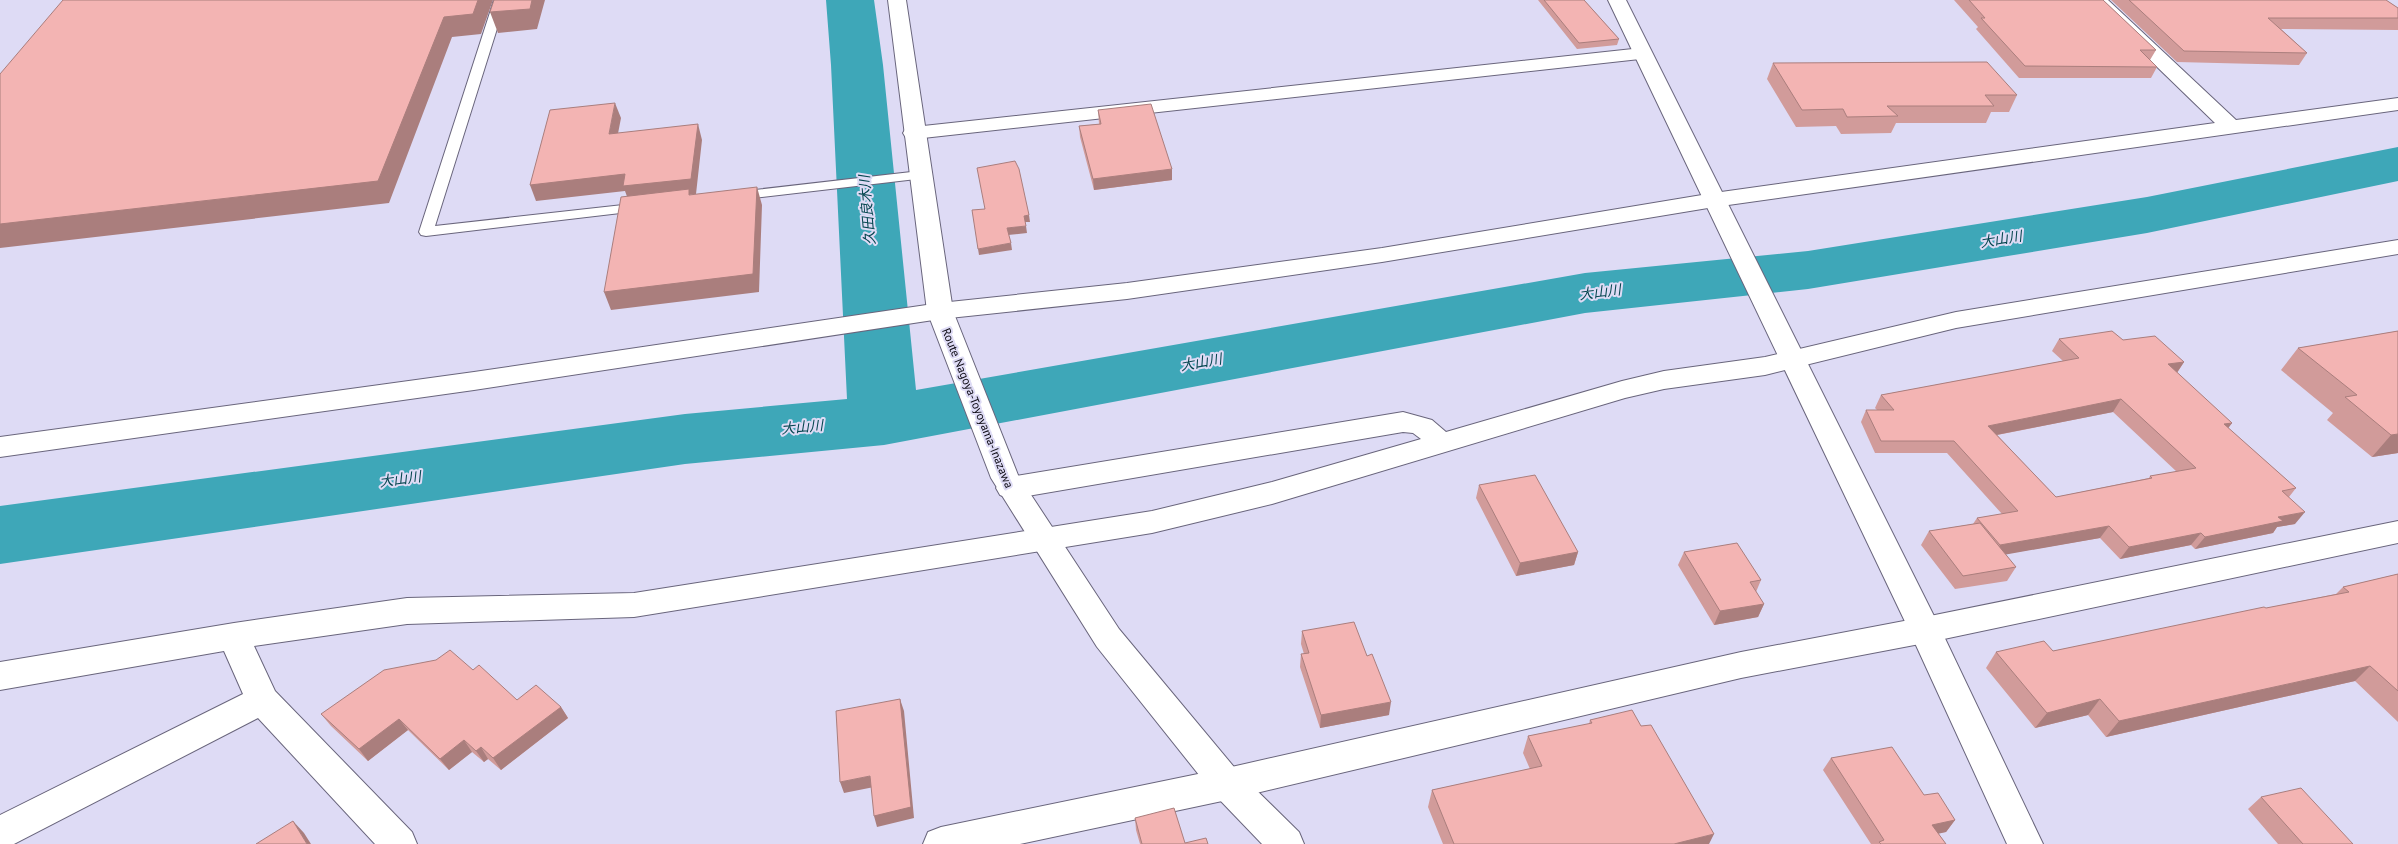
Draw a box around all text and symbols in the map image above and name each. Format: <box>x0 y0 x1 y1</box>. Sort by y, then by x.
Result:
water label: 久田良木川 <box>855 172 879 246</box>
water label: 大山川 <box>1979 227 2025 251</box>
water label: 大山川 <box>1578 280 1624 303</box>
street label: Route Nagoya-Toyoyama-Inazawa <box>939 326 1017 490</box>
water label: 大山川 <box>1179 349 1225 375</box>
water label: 大山川 <box>780 416 826 438</box>
water label: 大山川 <box>378 467 424 491</box>

